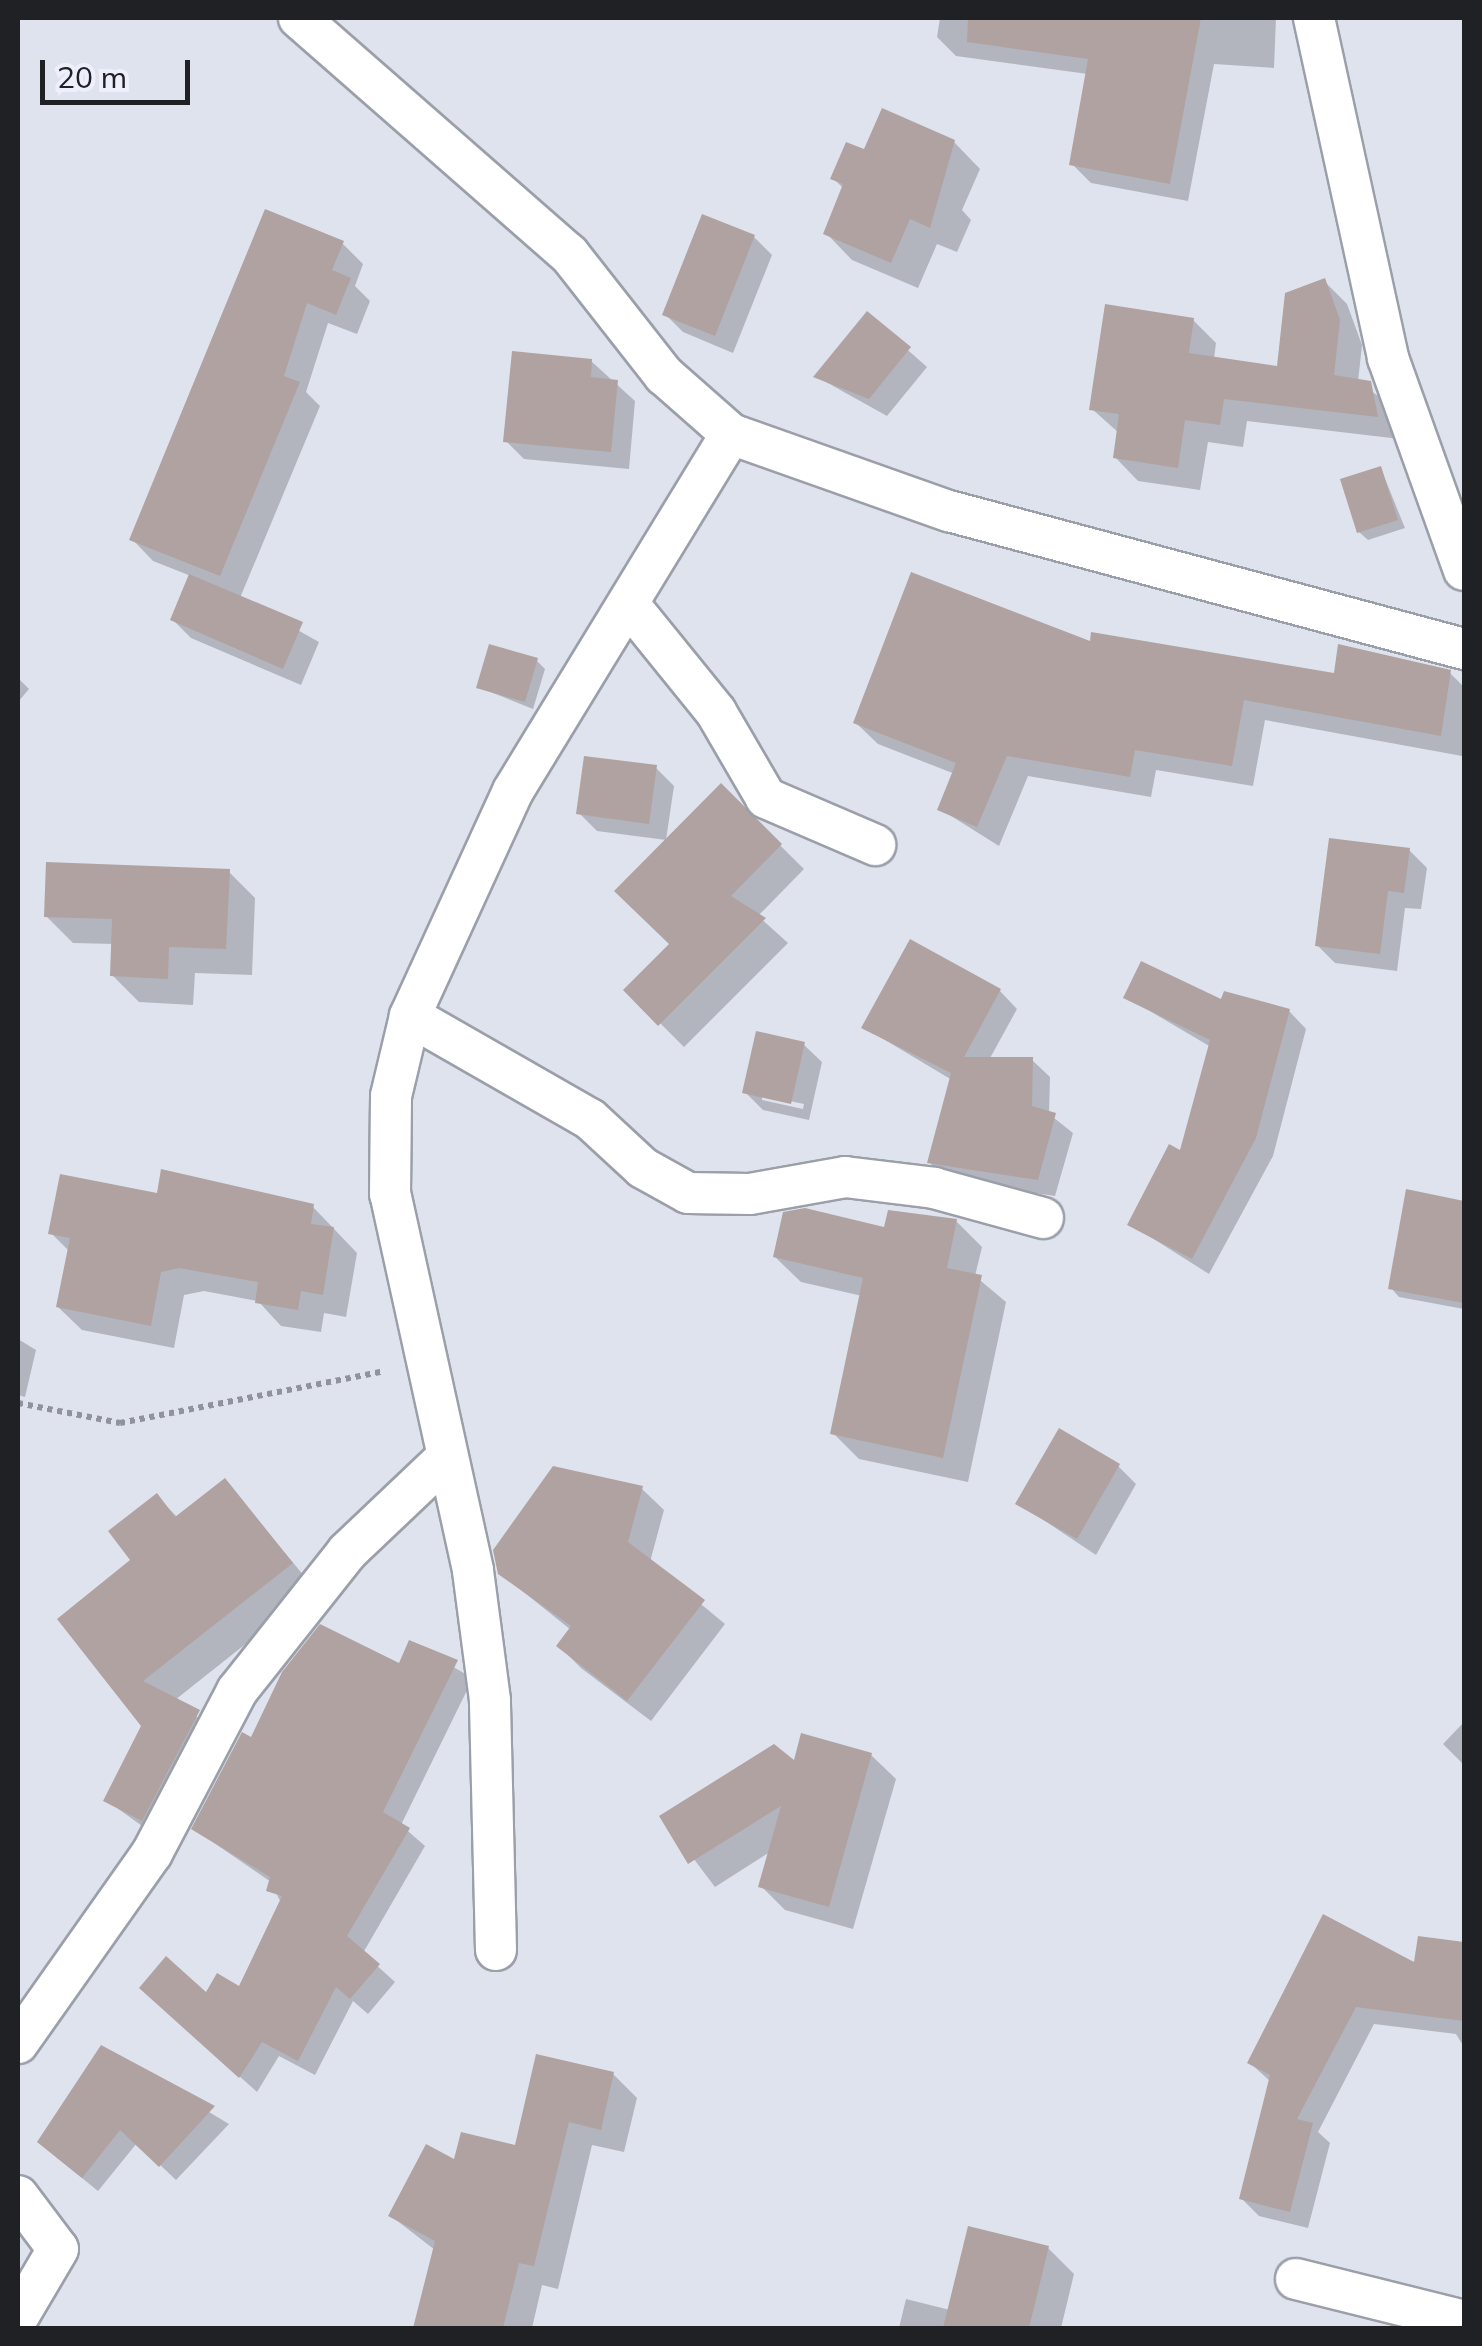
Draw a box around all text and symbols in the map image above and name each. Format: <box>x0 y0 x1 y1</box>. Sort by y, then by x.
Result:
scale bar <box>45 40 195 102</box>
text: 20 m <box>57 58 127 96</box>

